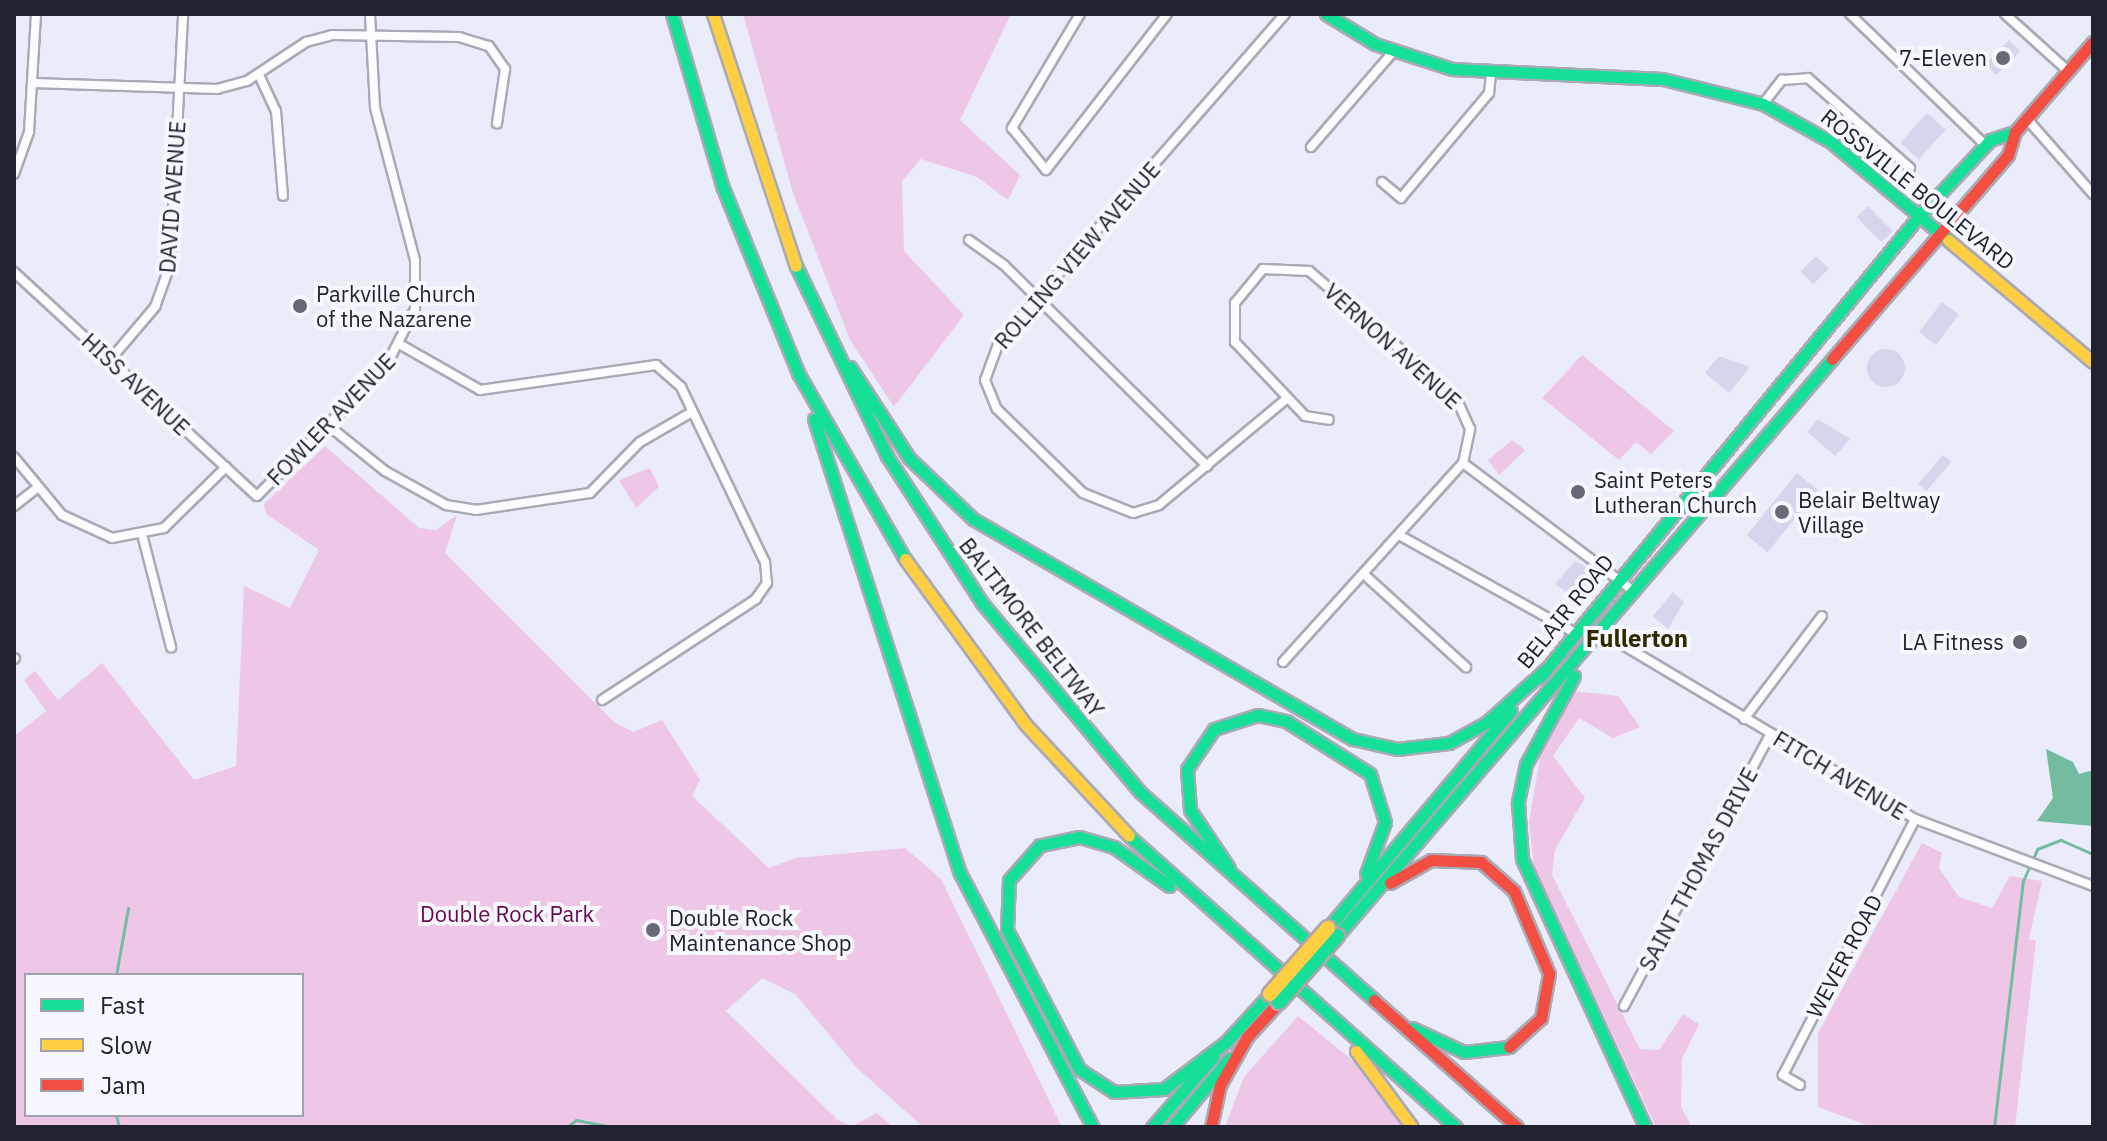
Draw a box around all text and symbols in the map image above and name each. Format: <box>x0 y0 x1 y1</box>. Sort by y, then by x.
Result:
place label: 7-Eleven <box>1899 45 1987 71</box>
marker: 7-Eleven <box>1994 49 2012 67</box>
street label: ROSSVILLE BOULEVARD <box>1816 103 2020 275</box>
street label: DAVID AVENUE <box>154 120 190 274</box>
street label: ROLLING VIEW AVENUE <box>989 156 1165 354</box>
street label: VERNON AVENUE <box>1319 278 1467 414</box>
place label: Parkville Church of the Nazarene <box>316 280 476 332</box>
marker: Parkville Church of the Nazarene <box>291 297 309 315</box>
street label: HISS AVENUE <box>77 327 195 441</box>
street label: FOWLER AVENUE <box>261 348 401 490</box>
place label: Saint Peters Lutheran Church <box>1594 466 1757 518</box>
marker: Saint Peters Lutheran Church <box>1569 483 1587 501</box>
place label: Belair Beltway Village <box>1798 486 1940 538</box>
marker: Belair Beltway Village <box>1773 503 1791 521</box>
street label: BALTIMORE BELTWAY <box>954 532 1110 722</box>
street label: BELAIR ROAD <box>1511 549 1619 673</box>
district label: Fullerton <box>1586 625 1688 653</box>
place label: LA Fitness <box>1902 629 2004 655</box>
marker: LA Fitness <box>2011 633 2029 651</box>
street label: FITCH AVENUE <box>1769 725 1911 825</box>
street label: SAINT THOMAS DRIVE <box>1633 763 1763 975</box>
street label: WEVER ROAD <box>1800 890 1888 1022</box>
park label: Double Rock Park <box>420 901 594 927</box>
place label: Double Rock Maintenance Shop <box>669 904 852 956</box>
marker: Double Rock Maintenance Shop <box>644 921 662 939</box>
legend <box>24 973 304 1117</box>
text: Fast <box>100 989 145 1021</box>
text: Slow <box>100 1029 152 1061</box>
text: Jam <box>100 1069 146 1101</box>

